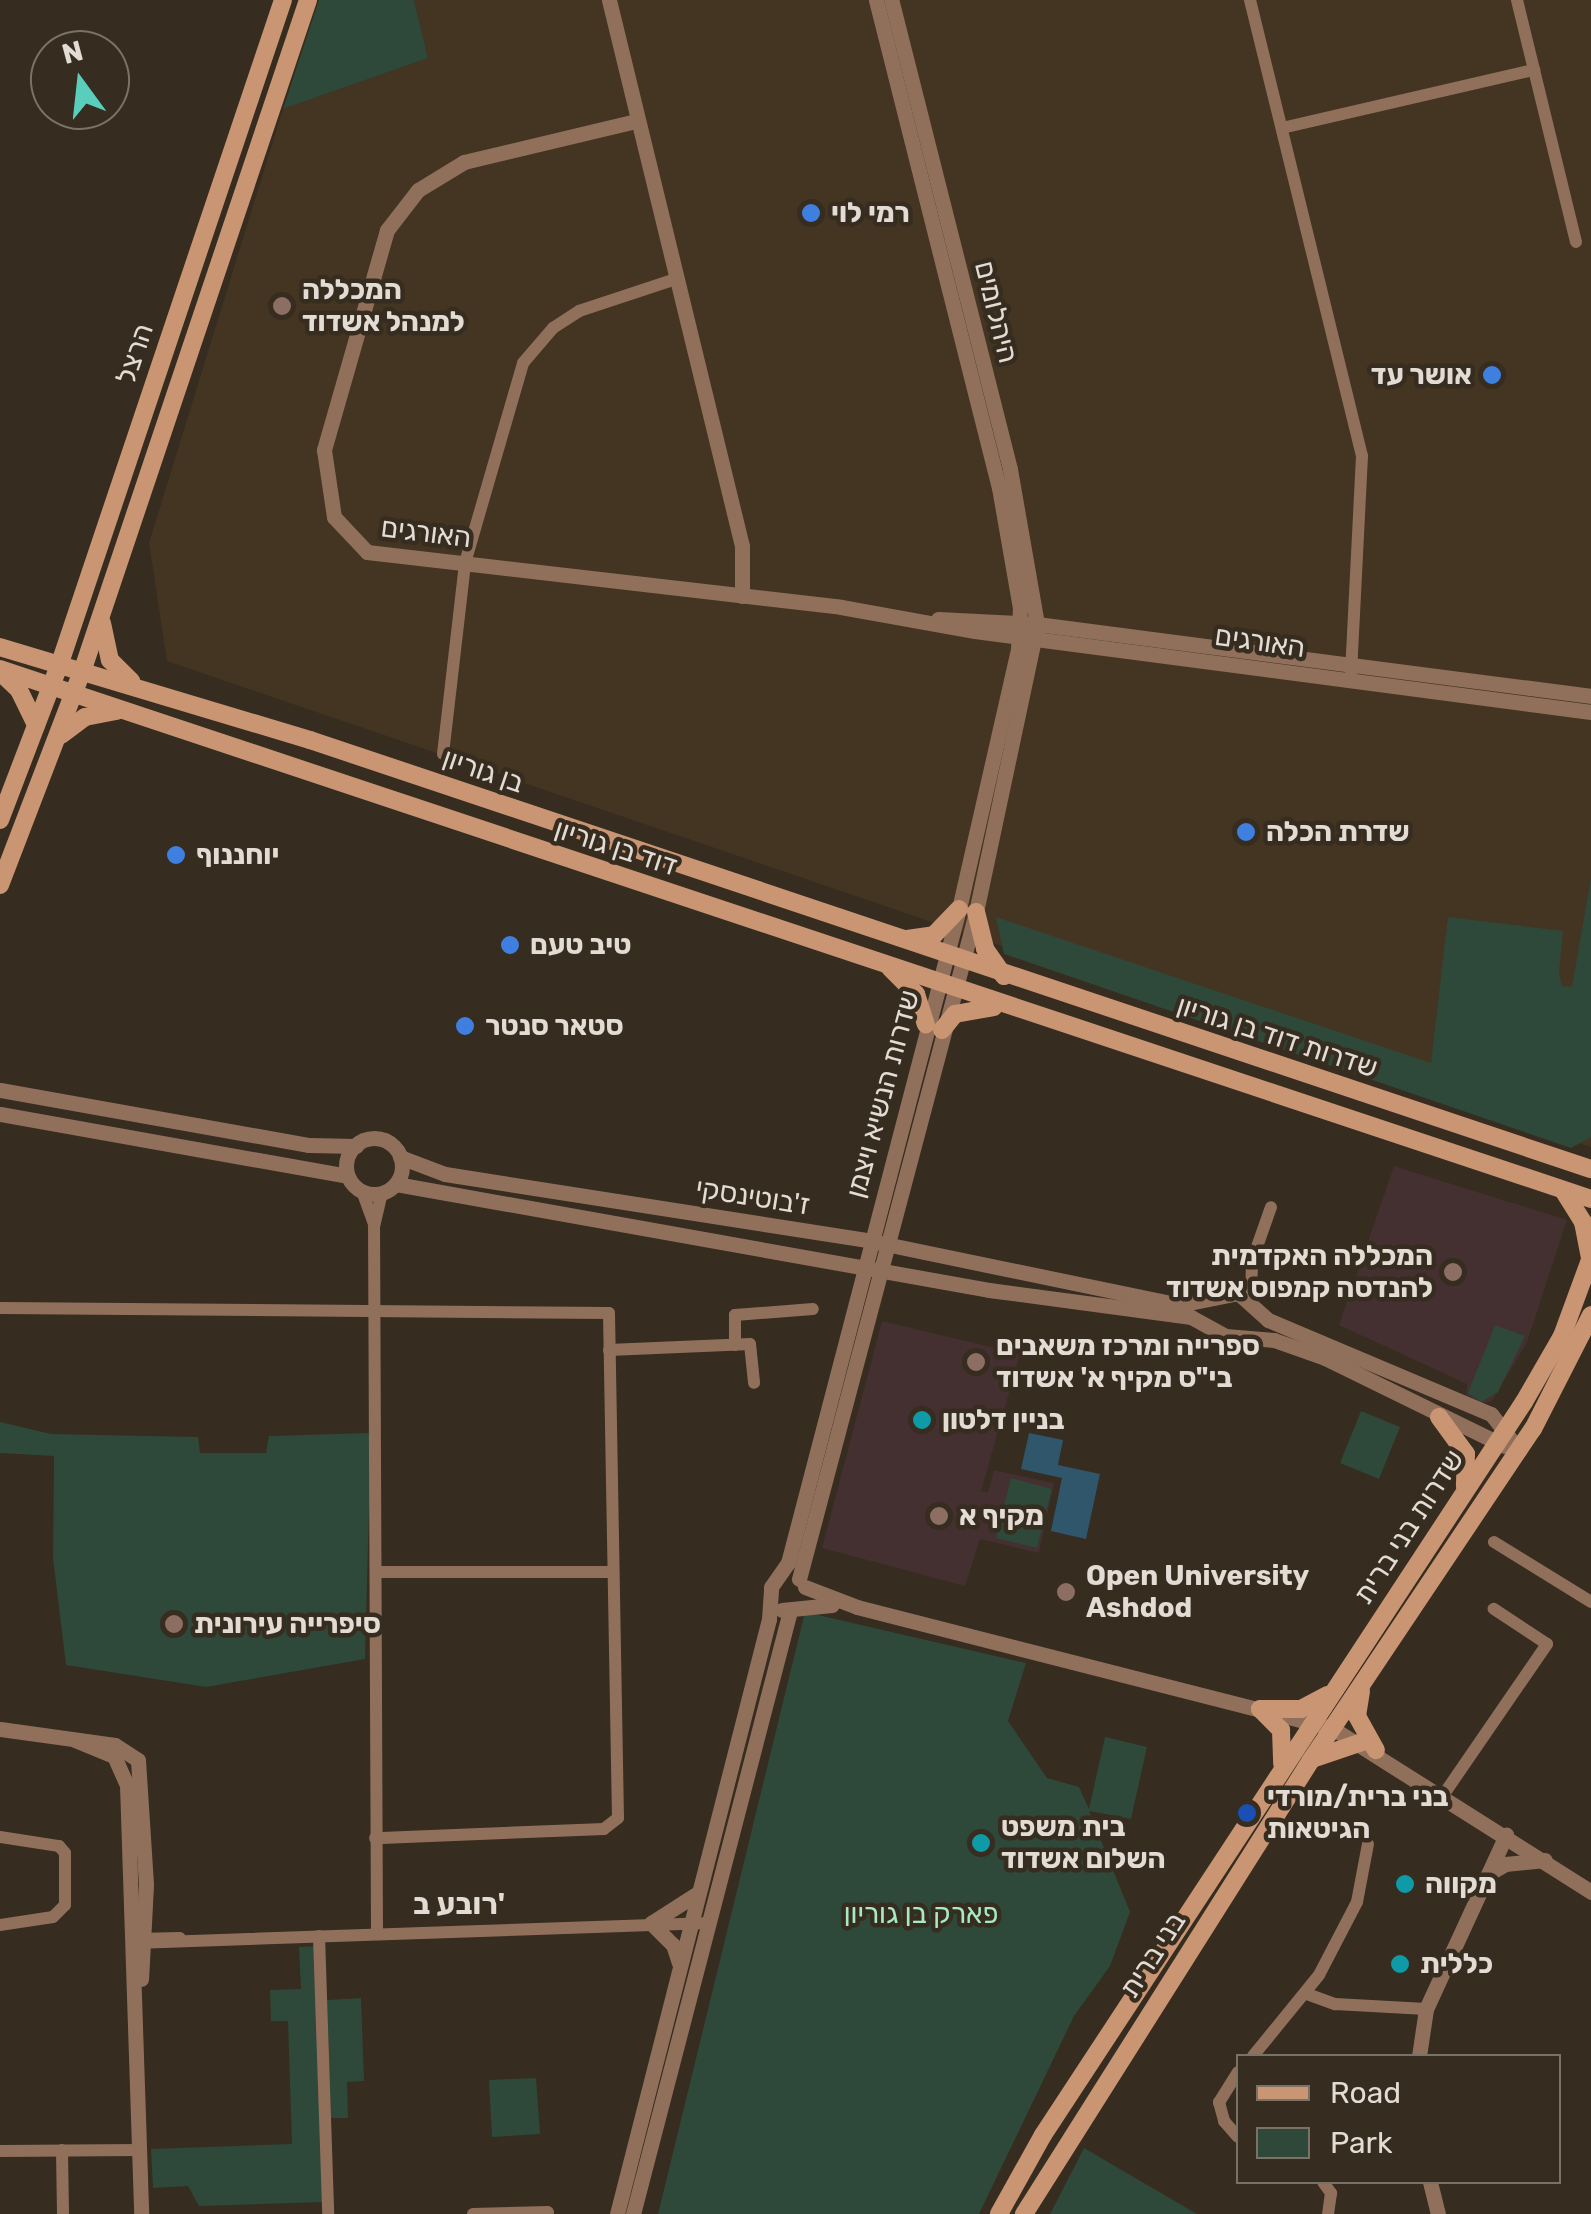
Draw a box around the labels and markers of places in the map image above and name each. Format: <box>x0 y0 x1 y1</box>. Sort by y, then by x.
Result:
place label: רמי לוי <box>831 196 910 230</box>
marker: רמי לוי <box>800 202 822 224</box>
place label: המכללה למנהל אשדוד <box>302 273 465 339</box>
marker: המכללה למנהל אשדוד <box>271 295 293 317</box>
place label: אושר עד <box>1370 358 1472 392</box>
marker: אושר עד <box>1481 364 1503 386</box>
place label: שדרת הכלה <box>1266 815 1410 849</box>
marker: שדרת הכלה <box>1235 821 1257 843</box>
place label: יוחננוף <box>196 838 279 872</box>
marker: יוחננוף <box>165 844 187 866</box>
place label: טיב טעם <box>530 928 631 962</box>
marker: טיב טעם <box>499 934 521 956</box>
place label: סטאר סנטר <box>485 1009 624 1043</box>
marker: סטאר סנטר <box>454 1015 476 1037</box>
place label: המכללה האקדמית להנדסה קמפוס אשדוד <box>1166 1239 1433 1305</box>
marker: המכללה האקדמית להנדסה קמפוס אשדוד <box>1442 1261 1464 1283</box>
place label: ספרייה ומרכז משאבים בי"ס מקיף א' אשדוד <box>996 1329 1261 1395</box>
marker: ספרייה ומרכז משאבים בי"ס מקיף א' אשדוד <box>965 1351 987 1373</box>
place label: בניין דלטון <box>942 1403 1065 1437</box>
marker: בניין דלטון <box>911 1409 933 1431</box>
place label: מקיף א <box>959 1499 1044 1533</box>
marker: מקיף א <box>928 1505 950 1527</box>
place label: Open University Ashdod <box>1086 1559 1309 1625</box>
marker: Open University Ashdod <box>1055 1581 1077 1603</box>
place label: סיפרייה עירונית <box>194 1607 381 1641</box>
marker: סיפרייה עירונית <box>163 1613 185 1635</box>
place label: בני ברית/מורדי הגיטאות <box>1267 1780 1449 1846</box>
marker: בני ברית/מורדי הגיטאות <box>1236 1802 1258 1824</box>
place label: בית משפט השלום אשדוד <box>1001 1810 1166 1876</box>
marker: בית משפט השלום אשדוד <box>970 1832 992 1854</box>
place label: מקווה <box>1425 1867 1497 1901</box>
marker: מקווה <box>1394 1873 1416 1895</box>
place label: כללית <box>1420 1947 1493 1981</box>
marker: כללית <box>1389 1953 1411 1975</box>

